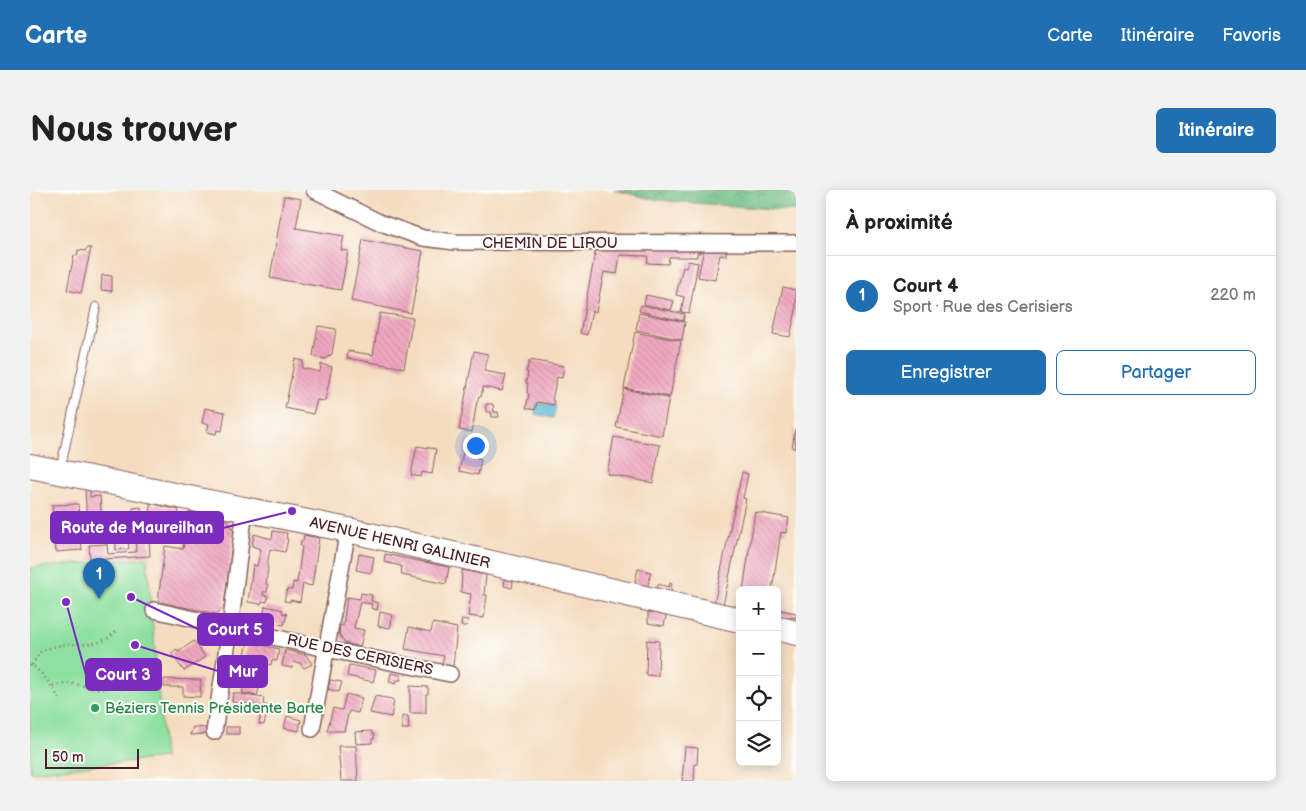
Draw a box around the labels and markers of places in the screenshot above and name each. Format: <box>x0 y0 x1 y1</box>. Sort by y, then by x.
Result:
callout: Route de Maureilhan <box>51 512 223 543</box>
pin: 1 <box>83 558 115 599</box>
callout: Court 5 <box>198 614 273 645</box>
callout: Mur <box>218 656 267 687</box>
callout: Court 3 <box>86 659 161 690</box>
place label: Béziers Tennis Présidente Barte <box>105 699 324 718</box>
marker: Béziers Tennis Présidente Barte <box>89 702 101 714</box>

